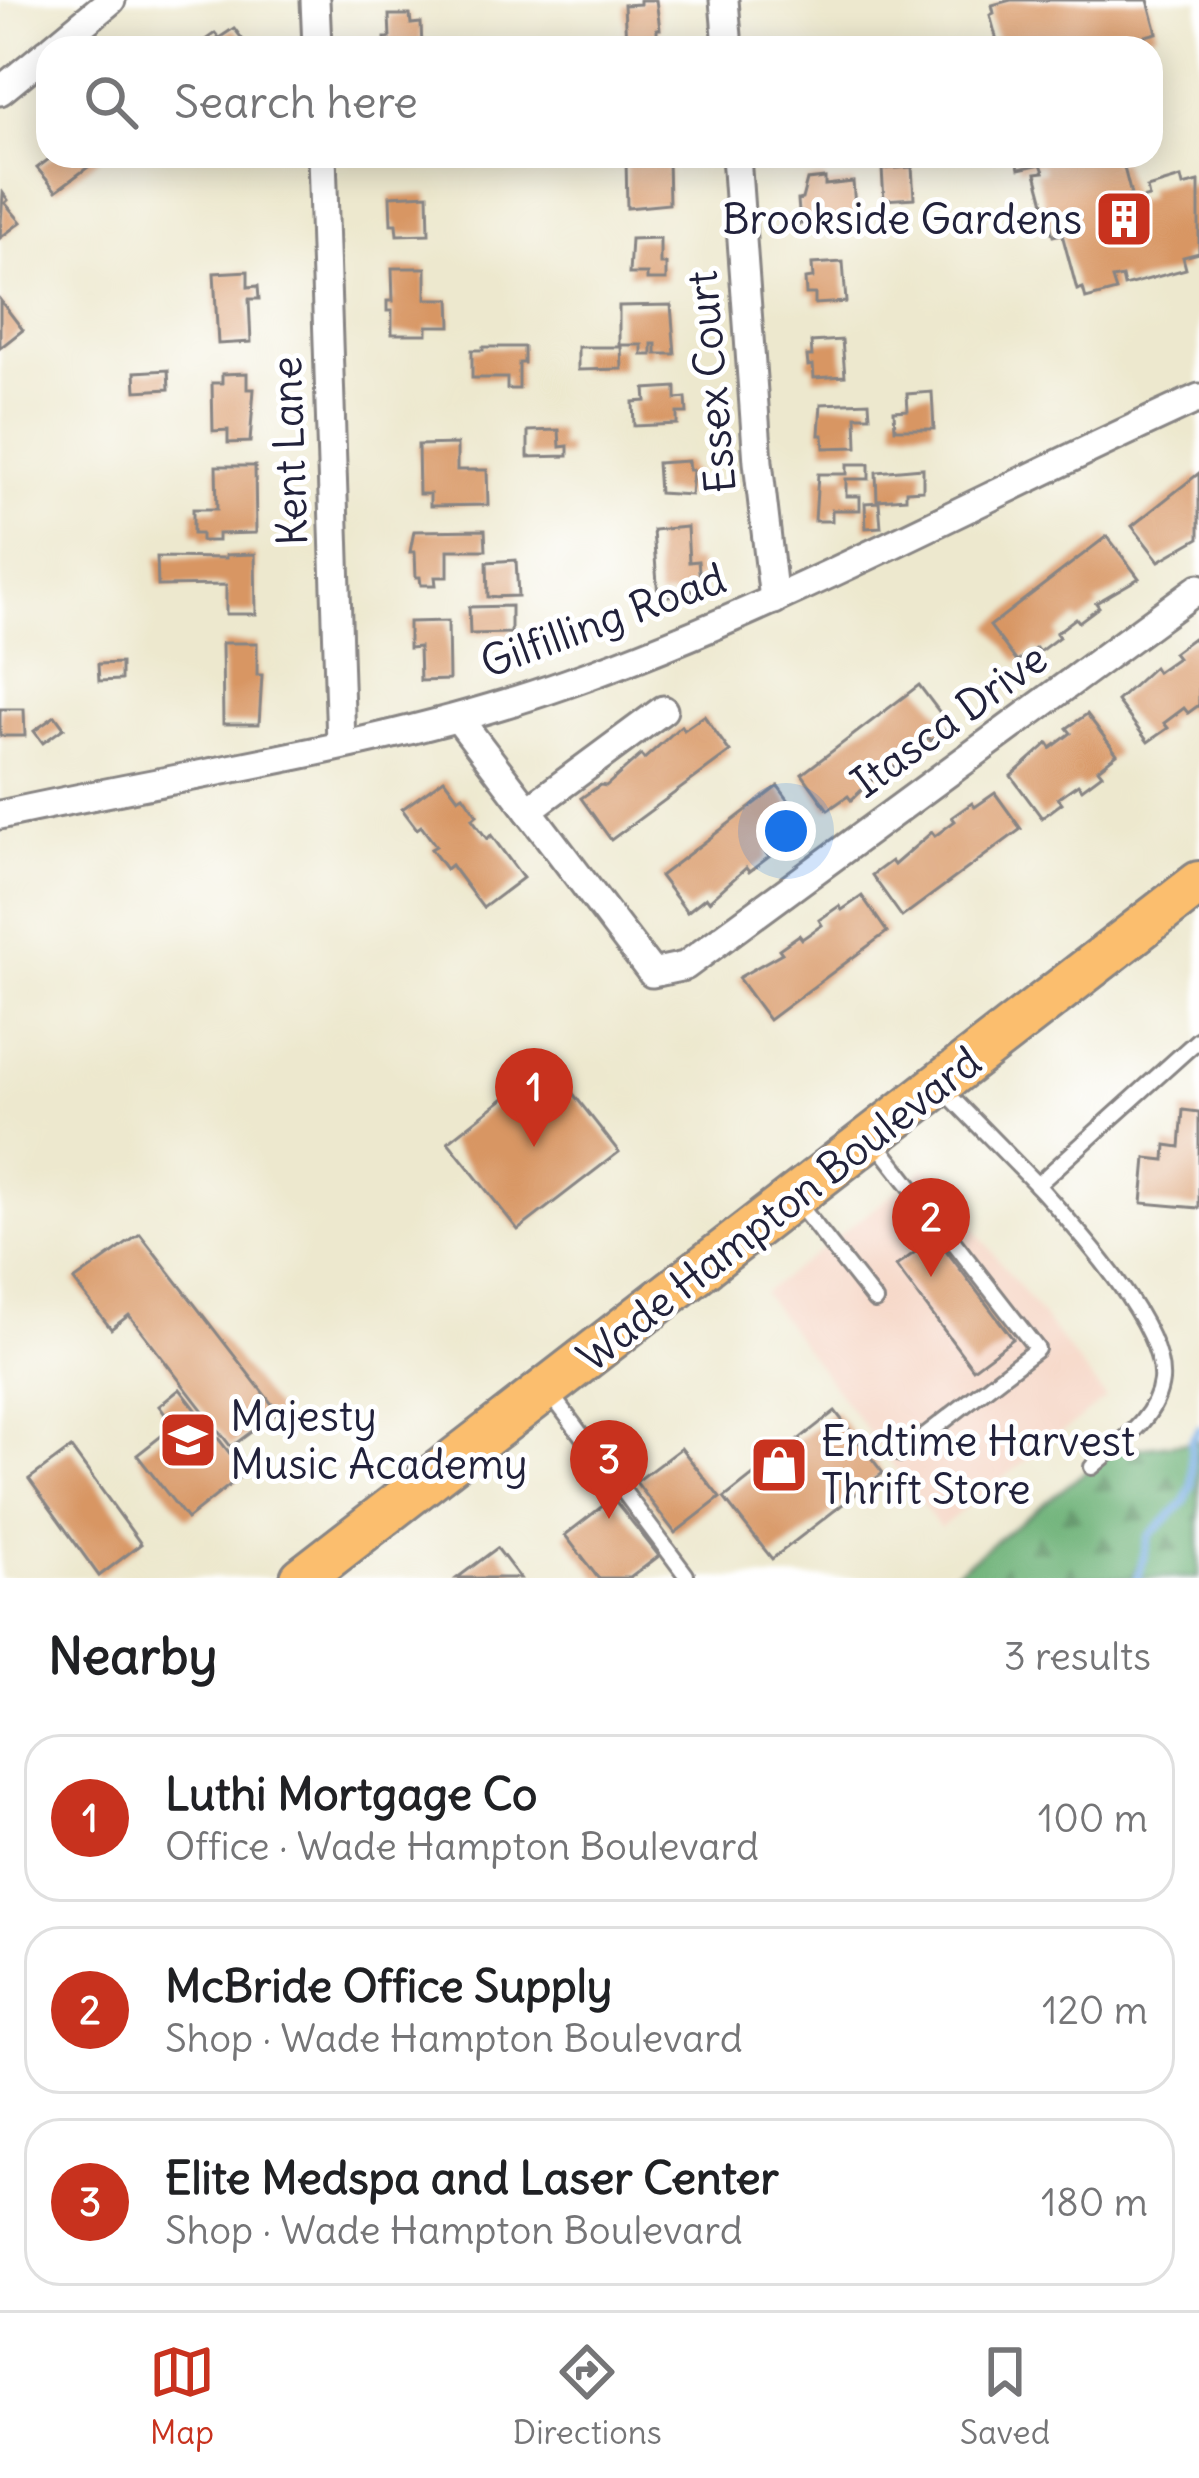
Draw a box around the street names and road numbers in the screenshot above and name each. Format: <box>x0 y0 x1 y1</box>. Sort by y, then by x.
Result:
street label: Essex Court <box>675 269 747 495</box>
street label: Kent Lane <box>260 356 318 546</box>
street label: Gilfilling Road <box>473 552 733 688</box>
street label: Itasca Drive <box>841 632 1057 808</box>
street label: Wade Hampton Boulevard <box>567 1035 991 1383</box>

